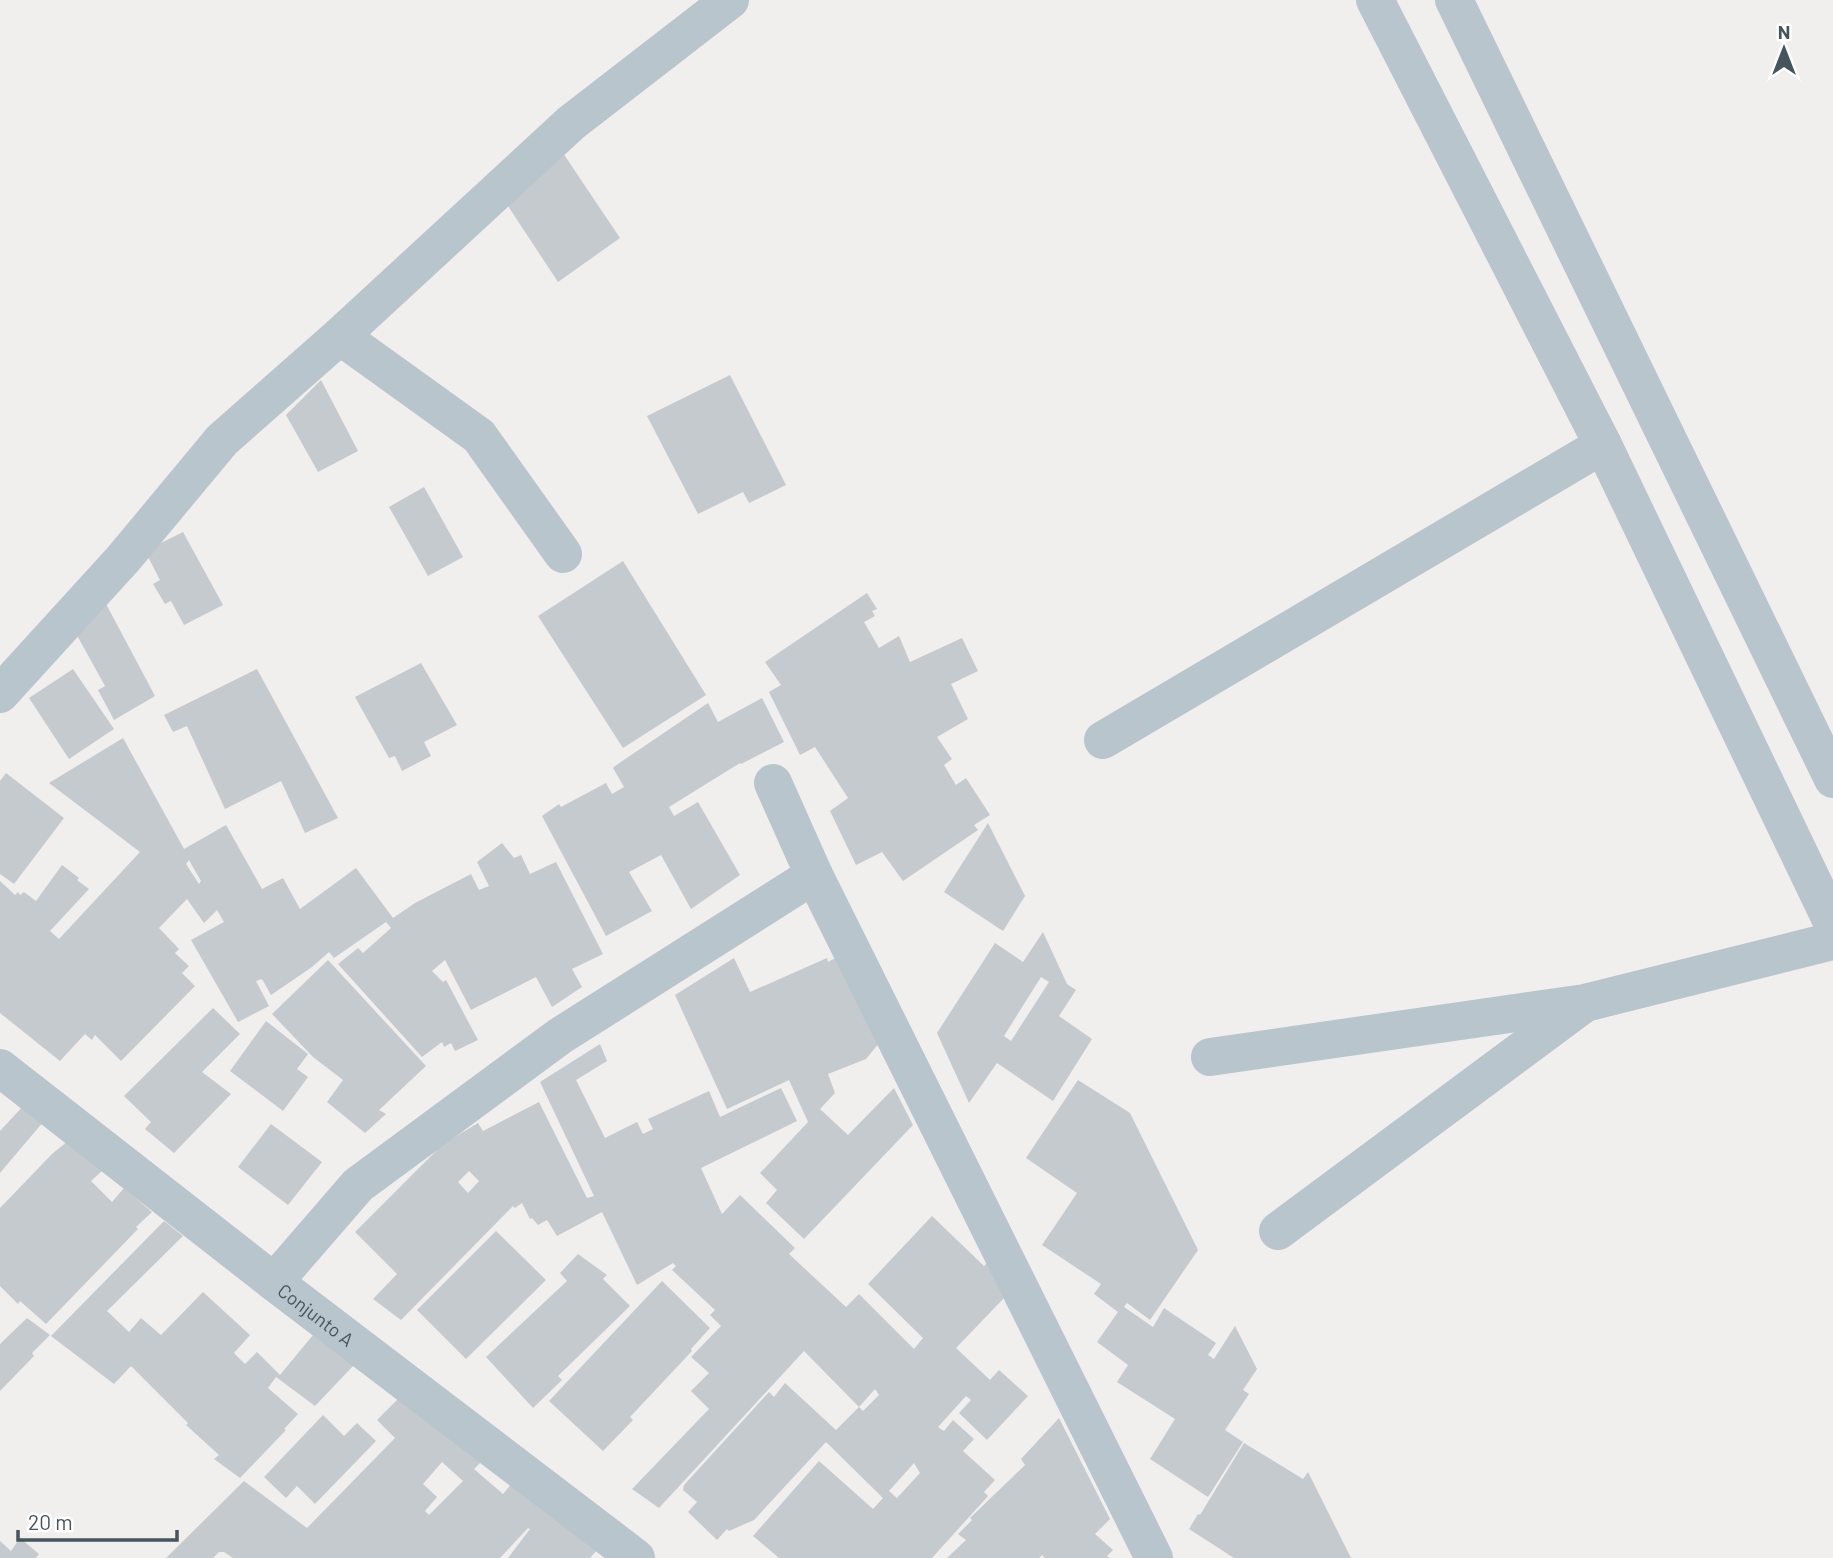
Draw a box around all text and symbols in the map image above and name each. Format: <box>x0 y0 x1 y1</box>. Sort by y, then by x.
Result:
north arrow <box>1749 14 1819 84</box>
text: N <box>1778 20 1790 43</box>
street label: Conjunto A <box>274 1278 359 1351</box>
scale bar <box>18 1498 177 1542</box>
text: 20 m <box>28 1509 73 1534</box>

